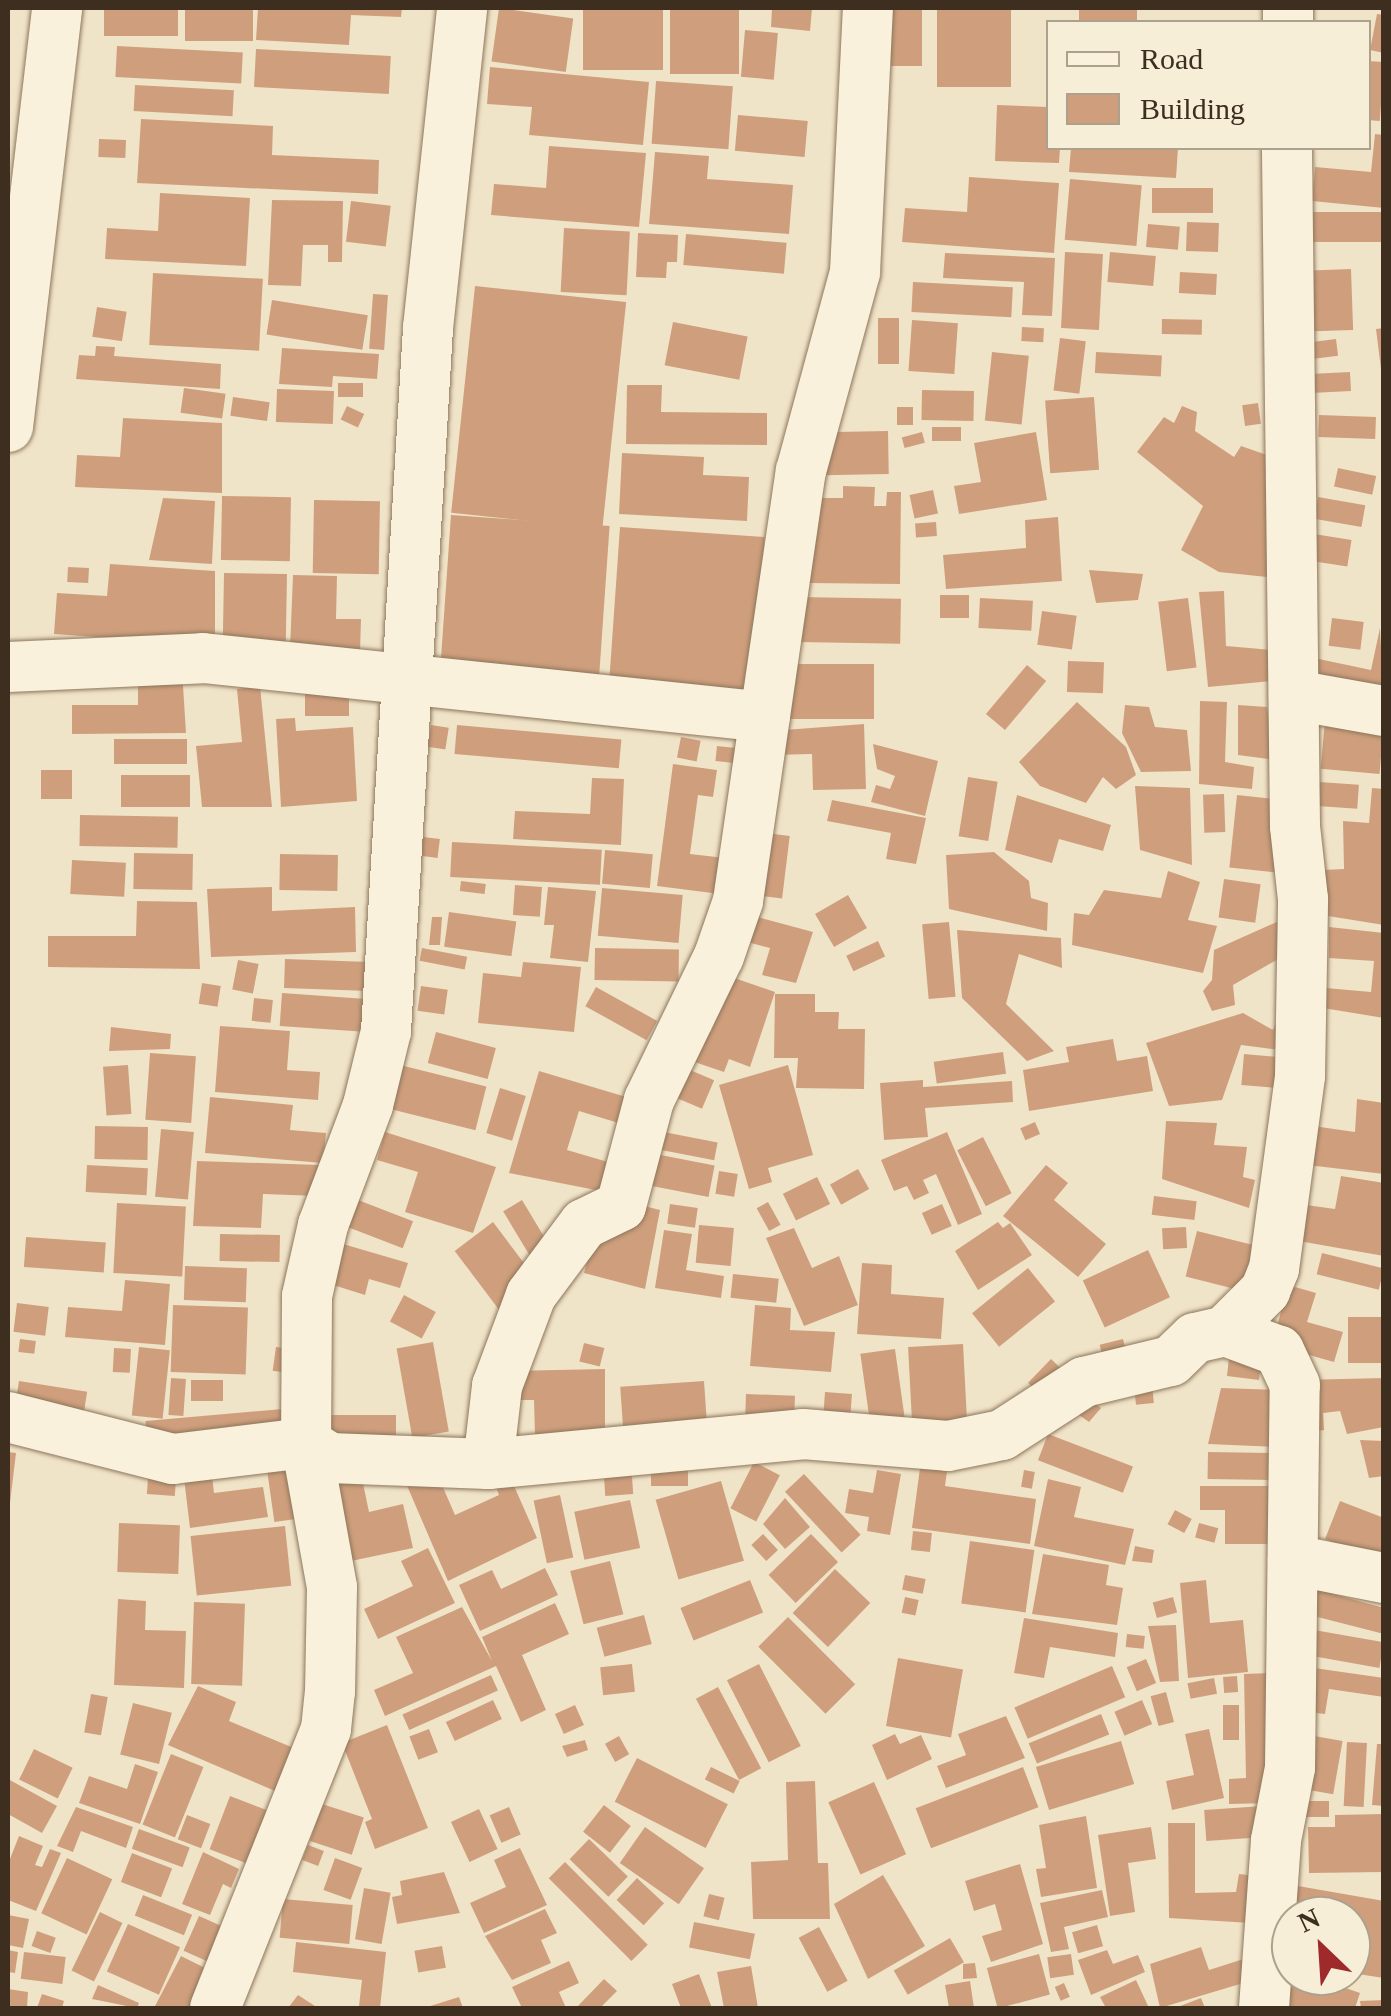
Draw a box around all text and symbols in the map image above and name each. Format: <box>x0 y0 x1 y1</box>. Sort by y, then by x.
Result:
legend <box>1046 20 1371 150</box>
text: Road <box>1140 42 1203 75</box>
text: Building <box>1140 92 1245 125</box>
north arrow <box>1271 1896 1371 1996</box>
text: N <box>1293 1902 1325 1938</box>

